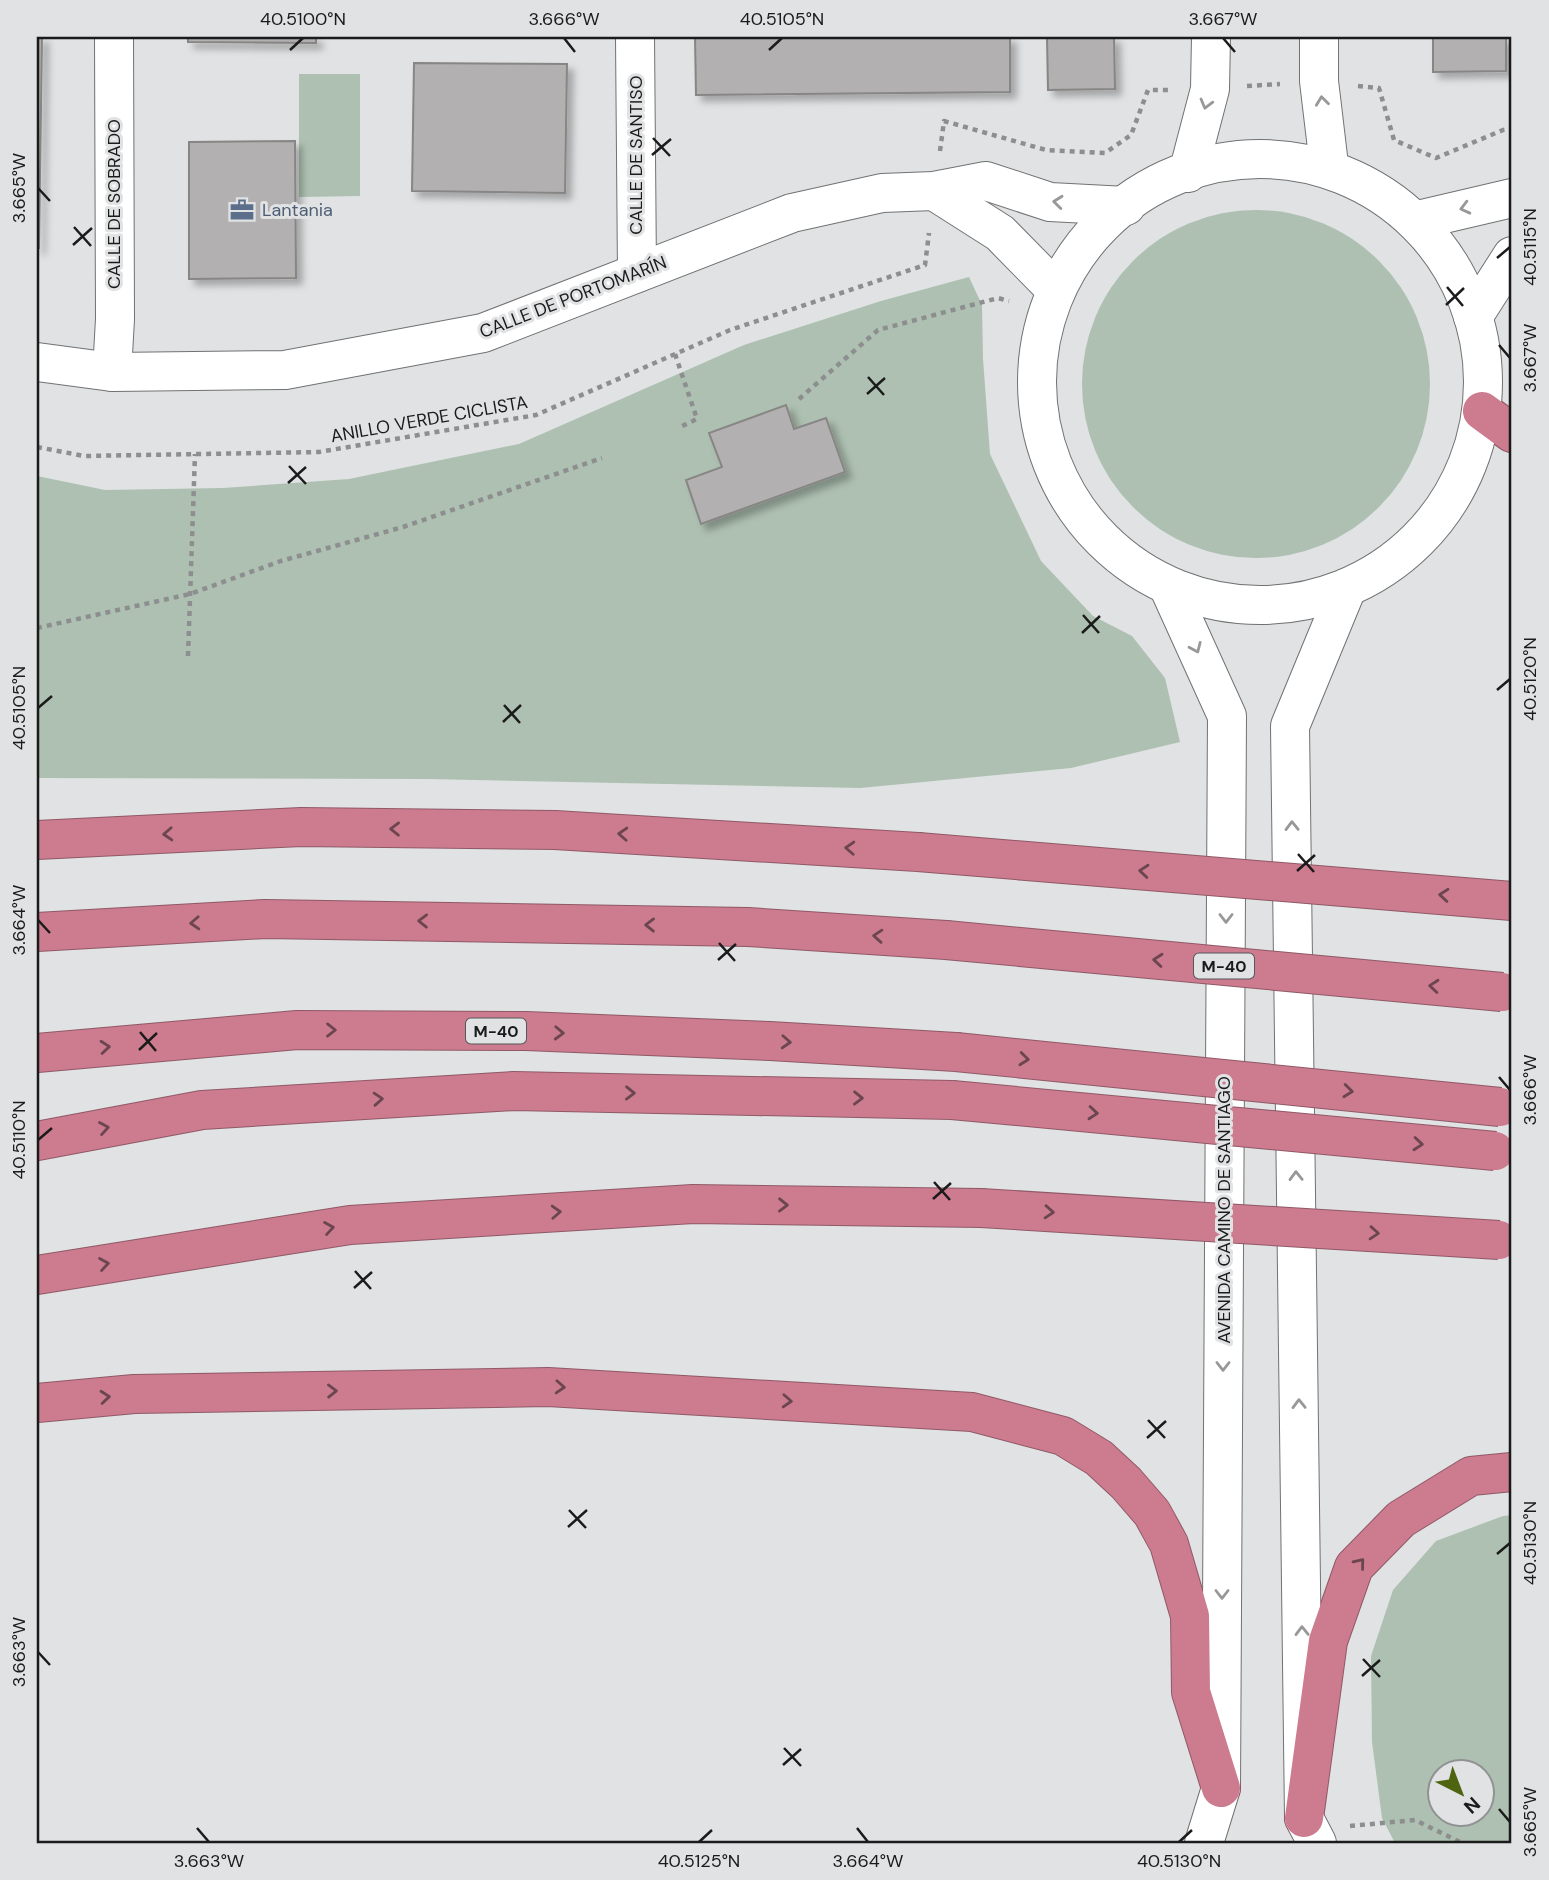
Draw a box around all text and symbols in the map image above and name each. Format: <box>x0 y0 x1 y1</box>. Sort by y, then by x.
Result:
text: 40.5100°N <box>260 7 346 31</box>
text: 3.666°W <box>528 7 600 31</box>
text: 40.5105°N <box>740 7 824 31</box>
text: 3.667°W <box>1188 7 1258 31</box>
street label: CALLE DE SANTISO <box>624 75 648 235</box>
one-way arrow <box>1314 95 1329 107</box>
one-way arrow <box>1200 98 1214 110</box>
street label: CALLE DE SOBRADO <box>102 119 126 289</box>
text: 3.665°W <box>7 153 31 223</box>
one-way arrow <box>1052 195 1063 210</box>
office icon: Lantania <box>228 196 256 224</box>
place label: Lantania <box>262 198 333 222</box>
one-way arrow <box>1459 200 1471 214</box>
text: 40.5115°N <box>1518 208 1542 286</box>
street label: CALLE DE PORTOMARÍN <box>476 250 670 344</box>
text: 3.667°W <box>1518 323 1542 393</box>
street label: ANILLO VERDE CICLISTA <box>329 390 530 448</box>
text: 40.5120°N <box>1518 637 1542 721</box>
one-way arrow <box>1188 641 1202 654</box>
text: 40.5105°N <box>7 666 31 750</box>
one-way arrow <box>389 821 400 836</box>
one-way arrow <box>1284 821 1300 831</box>
one-way arrow <box>162 826 173 841</box>
one-way arrow <box>617 827 628 842</box>
one-way arrow <box>844 841 855 856</box>
one-way arrow <box>1138 864 1149 879</box>
text: 3.664°W <box>7 885 31 955</box>
one-way arrow <box>1438 888 1449 903</box>
one-way arrow <box>417 913 428 929</box>
one-way arrow <box>1218 914 1234 924</box>
one-way arrow <box>190 915 201 930</box>
one-way arrow <box>645 917 655 933</box>
one-way arrow <box>872 928 883 943</box>
one-way arrow <box>1153 953 1164 968</box>
road number: M-40 <box>1194 954 1254 978</box>
one-way arrow <box>1428 979 1439 994</box>
road number: M-40 <box>466 1018 526 1044</box>
one-way arrow <box>327 1022 337 1038</box>
one-way arrow <box>554 1025 565 1040</box>
one-way arrow <box>781 1034 792 1049</box>
one-way arrow <box>100 1040 111 1055</box>
one-way arrow <box>1019 1051 1030 1066</box>
text: 3.666°W <box>1518 1054 1542 1126</box>
street label: AVENIDA CAMINO DE SANTIAGO <box>1212 1076 1236 1344</box>
one-way arrow <box>1342 1084 1353 1099</box>
one-way arrow <box>625 1086 636 1101</box>
one-way arrow <box>853 1090 863 1106</box>
one-way arrow <box>373 1092 384 1107</box>
text: 40.5110°N <box>7 1100 31 1180</box>
one-way arrow <box>1088 1105 1099 1120</box>
one-way arrow <box>98 1122 110 1137</box>
one-way arrow <box>1412 1136 1423 1151</box>
one-way arrow <box>1288 1170 1304 1181</box>
one-way arrow <box>778 1197 789 1213</box>
one-way arrow <box>550 1205 561 1220</box>
one-way arrow <box>1044 1205 1055 1220</box>
one-way arrow <box>323 1221 335 1236</box>
one-way arrow <box>1369 1225 1380 1240</box>
one-way arrow <box>98 1257 110 1272</box>
one-way arrow <box>1215 1362 1231 1372</box>
one-way arrow <box>554 1380 565 1395</box>
one-way arrow <box>327 1383 338 1398</box>
one-way arrow <box>100 1390 111 1405</box>
one-way arrow <box>781 1393 792 1408</box>
one-way arrow <box>1291 1398 1307 1408</box>
text: 40.5130°N <box>1518 1501 1542 1585</box>
one-way arrow <box>1351 1558 1364 1570</box>
one-way arrow <box>1214 1589 1230 1600</box>
text: 3.663°W <box>7 1617 31 1687</box>
one-way arrow <box>1294 1625 1310 1636</box>
north arrow <box>1426 1758 1496 1828</box>
text: 3.665°W <box>1518 1787 1542 1857</box>
text: N <box>1459 1791 1486 1819</box>
text: 3.663°W <box>174 1849 244 1873</box>
text: 40.5125°N <box>658 1849 740 1873</box>
text: 3.664°W <box>833 1849 903 1873</box>
text: 40.5130°N <box>1137 1849 1221 1873</box>

